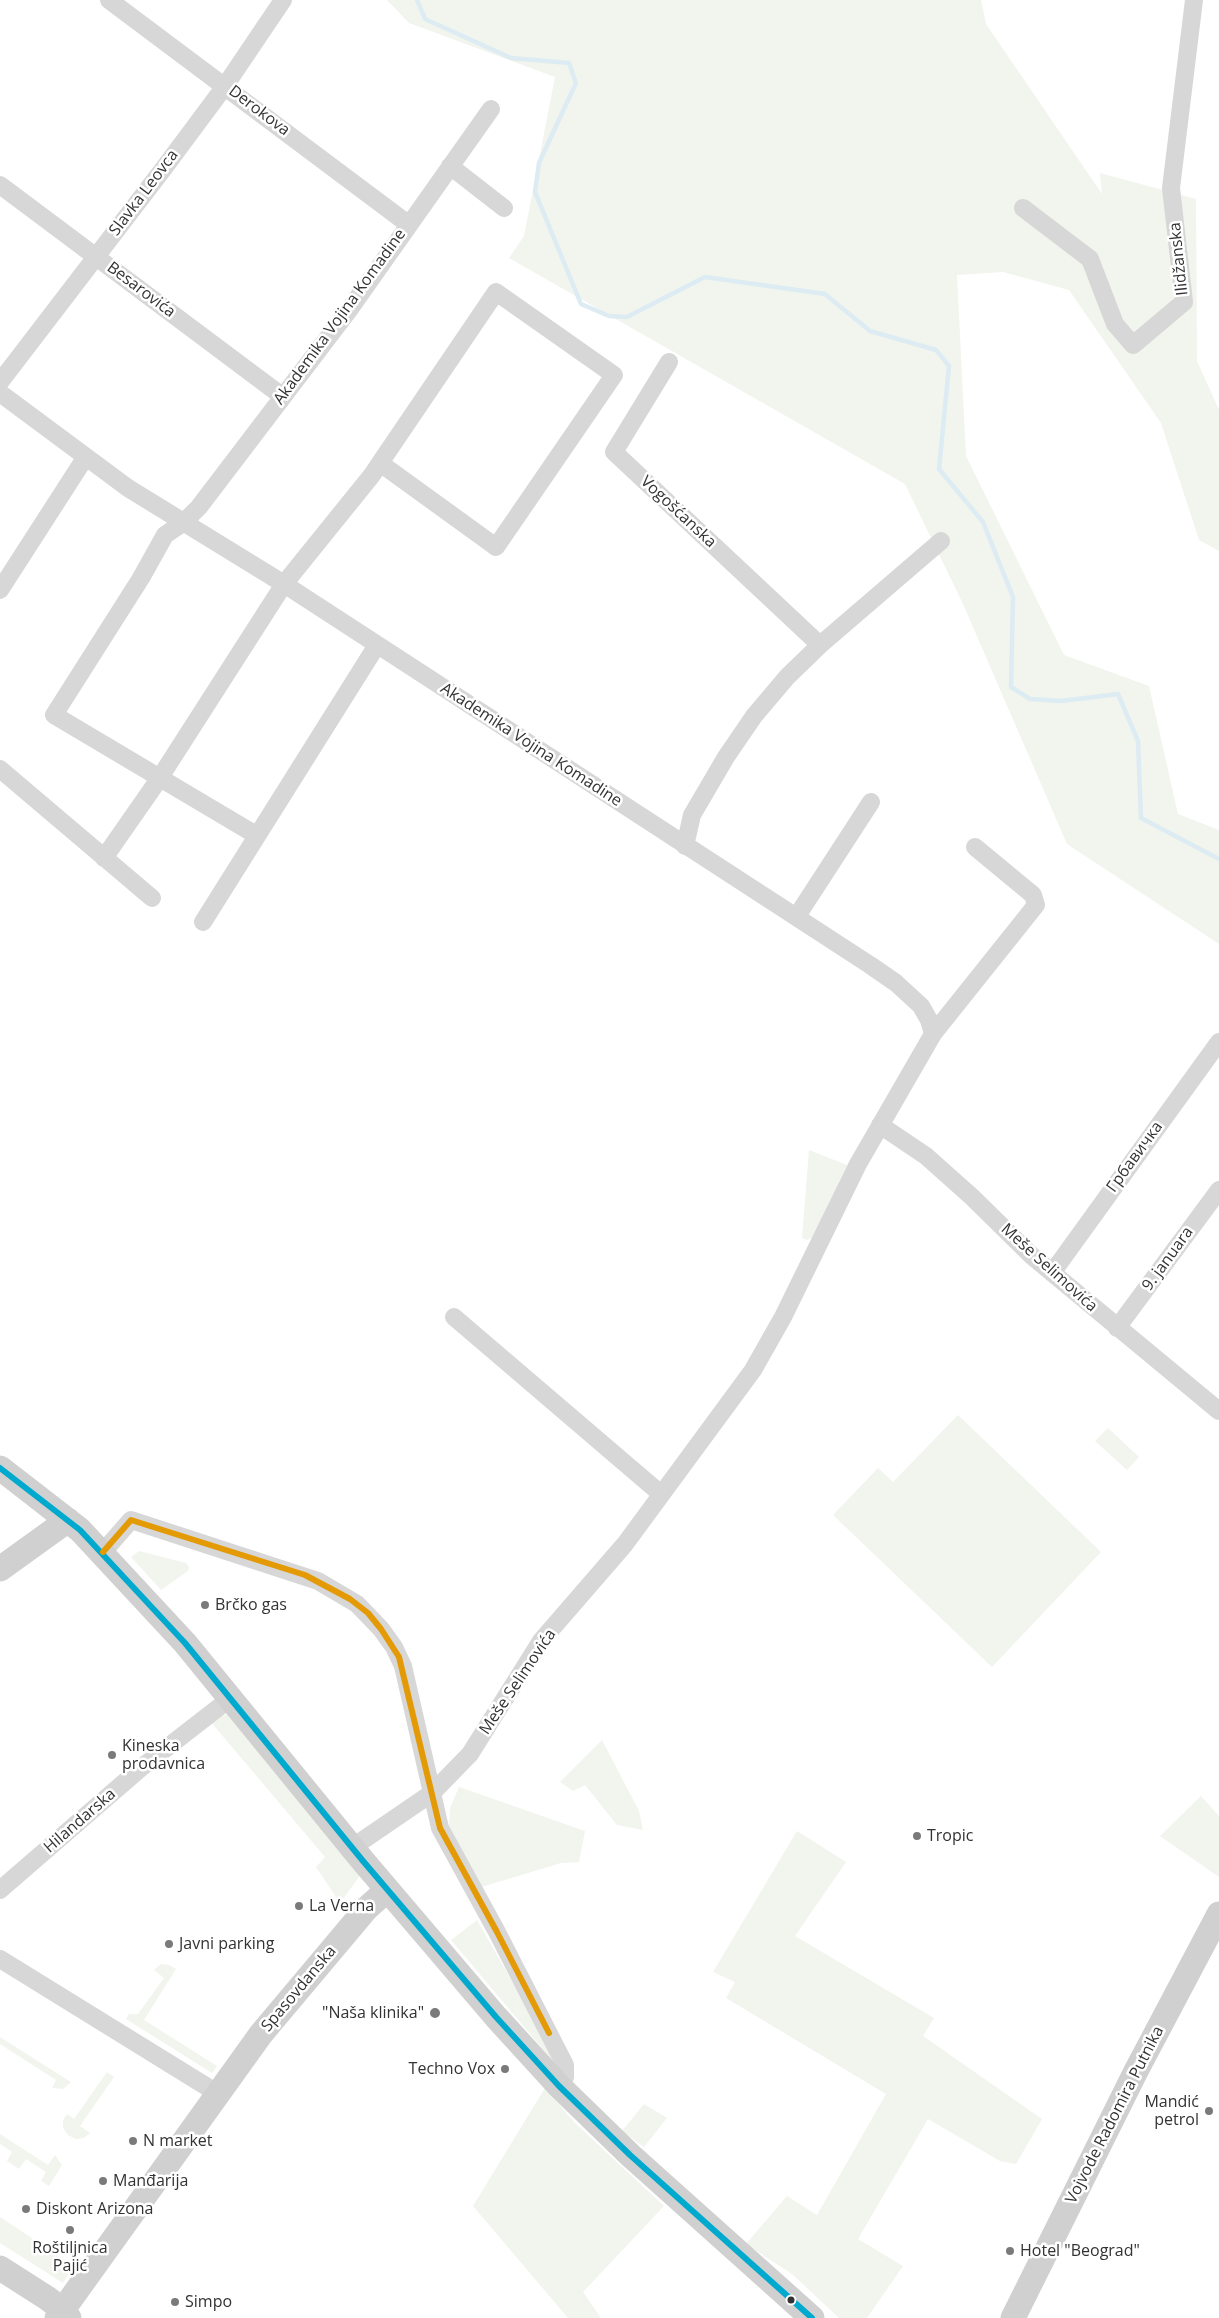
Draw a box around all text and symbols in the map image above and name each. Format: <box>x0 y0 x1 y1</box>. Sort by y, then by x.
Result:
street label: Derokova <box>225 82 293 140</box>
street label: Slavka Leovca <box>105 146 183 240</box>
street label: Ilidžanska <box>1166 221 1192 297</box>
street label: Akademika Vojina Komadine <box>270 225 410 409</box>
street label: Besarovića <box>103 258 179 322</box>
street label: Vogošćanska <box>636 472 720 552</box>
street label: Akademika Vojina Komadine <box>437 679 625 811</box>
street label: Грбавичка <box>1103 1118 1167 1196</box>
street label: Meše Selimovića <box>997 1220 1101 1316</box>
street label: 9. januara <box>1138 1223 1198 1295</box>
place label: Brčko gas <box>215 1595 287 1615</box>
marker: Brčko gas <box>199 1599 211 1611</box>
street label: Meše Selimovića <box>476 1626 560 1738</box>
place label: Kineska prodavnica <box>122 1736 205 1774</box>
marker: Kineska prodavnica <box>106 1749 118 1761</box>
street label: Hilandarska <box>40 1785 120 1857</box>
place label: Tropic <box>927 1826 973 1846</box>
marker: Tropic <box>911 1830 923 1842</box>
place label: La Verna <box>309 1896 374 1916</box>
marker: La Verna <box>293 1900 305 1912</box>
place label: Javni parking <box>179 1934 274 1954</box>
marker: Javni parking <box>163 1938 175 1950</box>
street label: Spasovdanska <box>258 1942 340 2036</box>
place label: "Naša klinika" <box>322 2003 424 2023</box>
marker: "Naša klinika" <box>428 2006 442 2020</box>
street label: Vojvode Radomira Putnika <box>1062 2023 1168 2207</box>
place label: Techno Vox <box>409 2059 495 2079</box>
marker: Techno Vox <box>499 2063 511 2075</box>
place label: Mandić petrol <box>1144 2092 1199 2130</box>
marker: Mandić petrol <box>1203 2105 1215 2117</box>
place label: N market <box>143 2131 213 2151</box>
marker: N market <box>127 2135 139 2147</box>
place label: Manđarija <box>113 2171 188 2191</box>
marker: Manđarija <box>97 2175 109 2187</box>
place label: Diskont Arizona <box>36 2199 154 2219</box>
marker: Diskont Arizona <box>20 2203 32 2215</box>
marker: Roštiljnica Pajić <box>64 2224 76 2236</box>
place label: Roštiljnica Pajić <box>32 2238 108 2276</box>
place label: Hotel "Beograd" <box>1020 2241 1140 2261</box>
marker: Hotel "Beograd" <box>1004 2245 1016 2257</box>
place label: Simpo <box>185 2292 232 2312</box>
unlabelled marker <box>786 2295 796 2305</box>
marker: Simpo <box>169 2296 181 2308</box>

